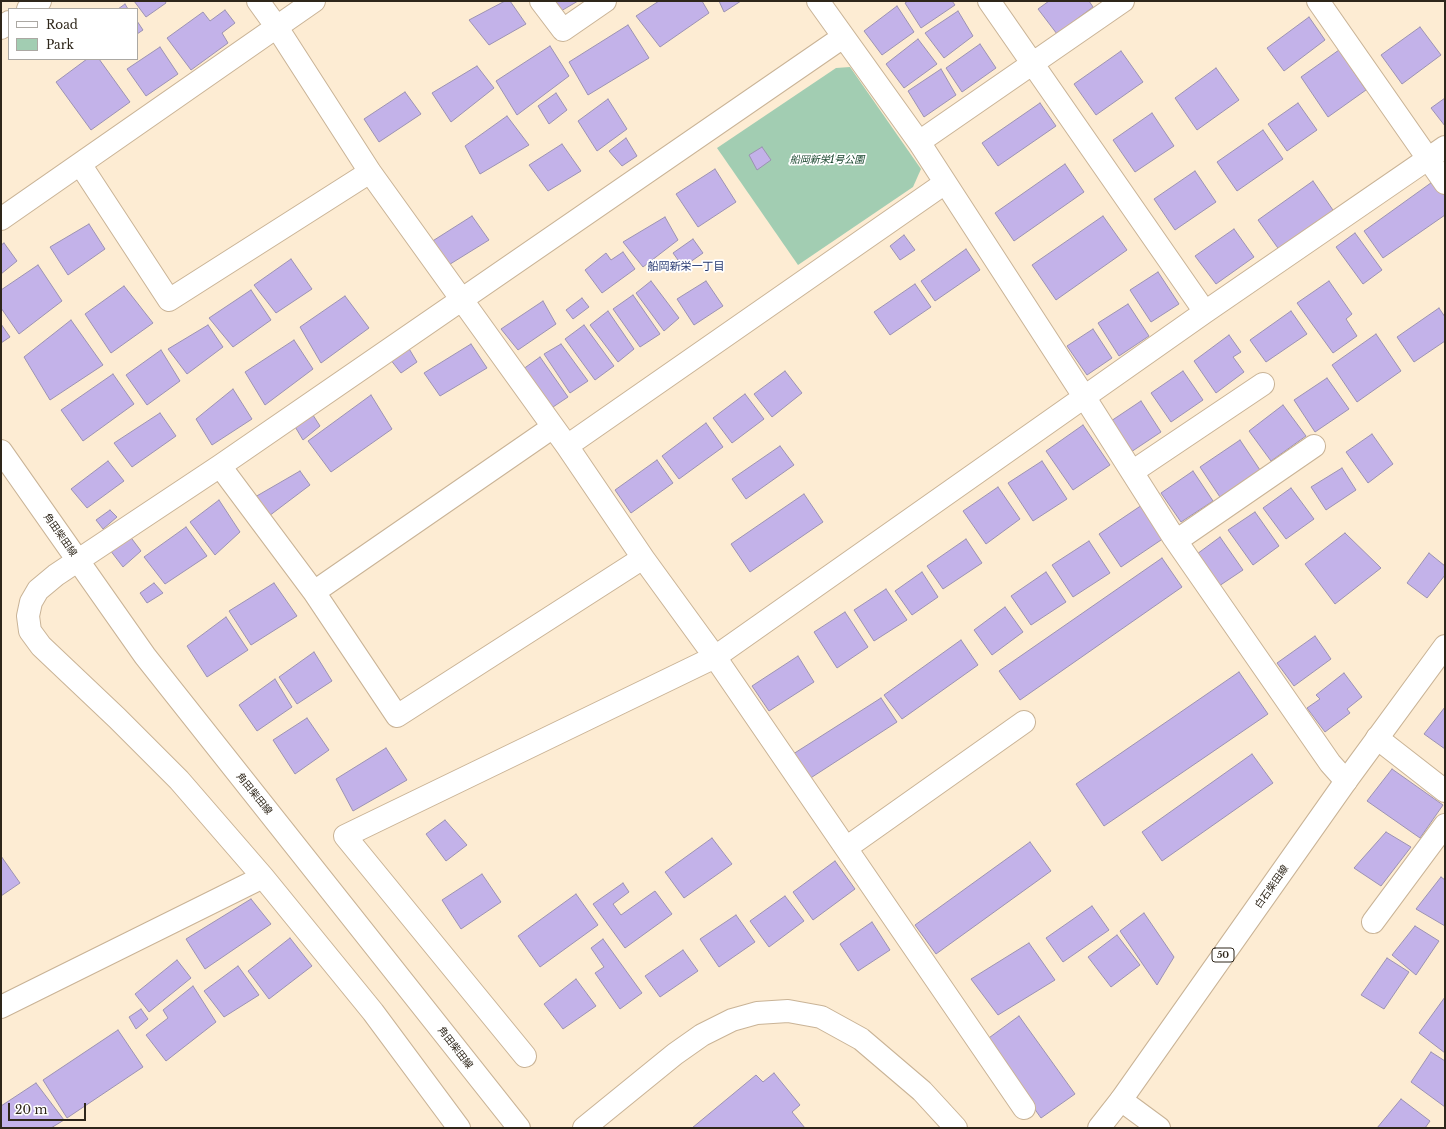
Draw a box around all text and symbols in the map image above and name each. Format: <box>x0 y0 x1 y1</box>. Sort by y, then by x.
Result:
legend <box>8 8 138 60</box>
text: Road <box>46 17 78 32</box>
text: Park <box>46 37 74 52</box>
park label: 船岡新栄1号公園 <box>790 154 864 166</box>
district label: 船岡新栄一丁目 <box>648 260 724 274</box>
street label: 角田柴田線 <box>41 511 79 559</box>
street label: 角田柴田線 <box>234 771 274 817</box>
street label: 白石柴田線 <box>1253 863 1291 911</box>
road number: 50 <box>1212 948 1234 962</box>
street label: 角田柴田線 <box>435 1025 475 1071</box>
scale bar <box>10 1095 88 1121</box>
text: 20 m <box>15 1102 47 1117</box>

